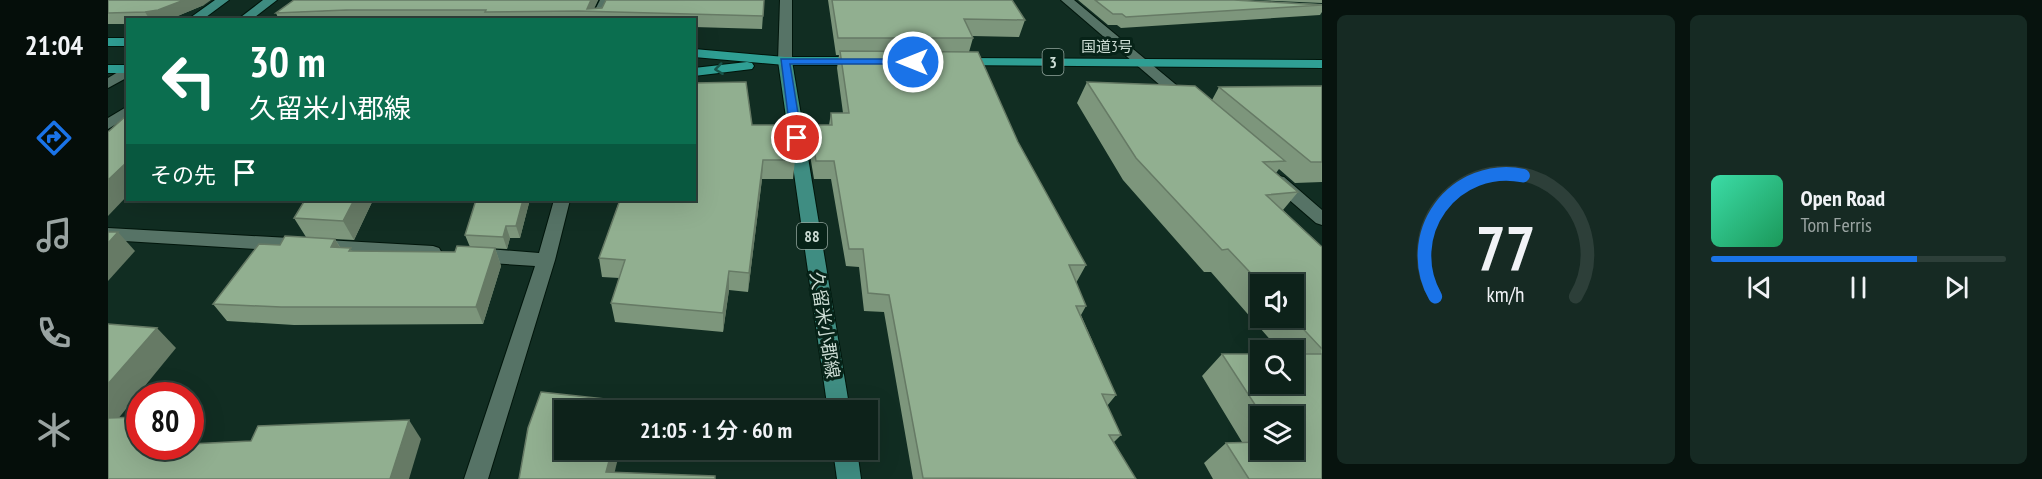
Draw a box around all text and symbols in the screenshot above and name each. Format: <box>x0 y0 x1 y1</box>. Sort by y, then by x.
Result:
text: 21:04 <box>25 28 83 62</box>
position arrow <box>881 30 945 94</box>
text: 30 m <box>249 34 326 89</box>
street label: 国道3号 <box>1081 37 1133 56</box>
icon: left <box>150 42 228 120</box>
road number: 3 <box>1042 49 1064 75</box>
one-way arrow <box>714 62 723 75</box>
text: 久留米小郡線 <box>249 91 411 125</box>
pin <box>771 112 822 163</box>
icon: directions <box>33 117 75 159</box>
icon: arrive <box>780 121 813 154</box>
icon: arrive <box>228 156 261 189</box>
text: その先 <box>150 161 216 189</box>
text: Open Road <box>1801 184 1885 212</box>
text: 77 <box>1476 207 1536 288</box>
text: Tom Ferris <box>1801 212 1872 238</box>
icon: music <box>33 214 75 256</box>
road number: 88 <box>797 223 827 249</box>
street label: 久留米小郡線 <box>805 270 845 380</box>
icon: previous <box>1743 271 1776 304</box>
icon: pause <box>1842 271 1875 304</box>
icon: next <box>1940 271 1973 304</box>
map controls <box>1250 274 1304 460</box>
button: sound <box>1250 274 1304 328</box>
text: km/h <box>1487 280 1525 308</box>
icon: phone <box>33 312 75 354</box>
button: search <box>1250 340 1304 394</box>
speed limit sign: 80 <box>126 382 204 460</box>
button: layers <box>1250 406 1304 460</box>
icon: climate <box>33 409 75 451</box>
text: 21:05 · 1 分 · 60 m <box>640 416 792 444</box>

